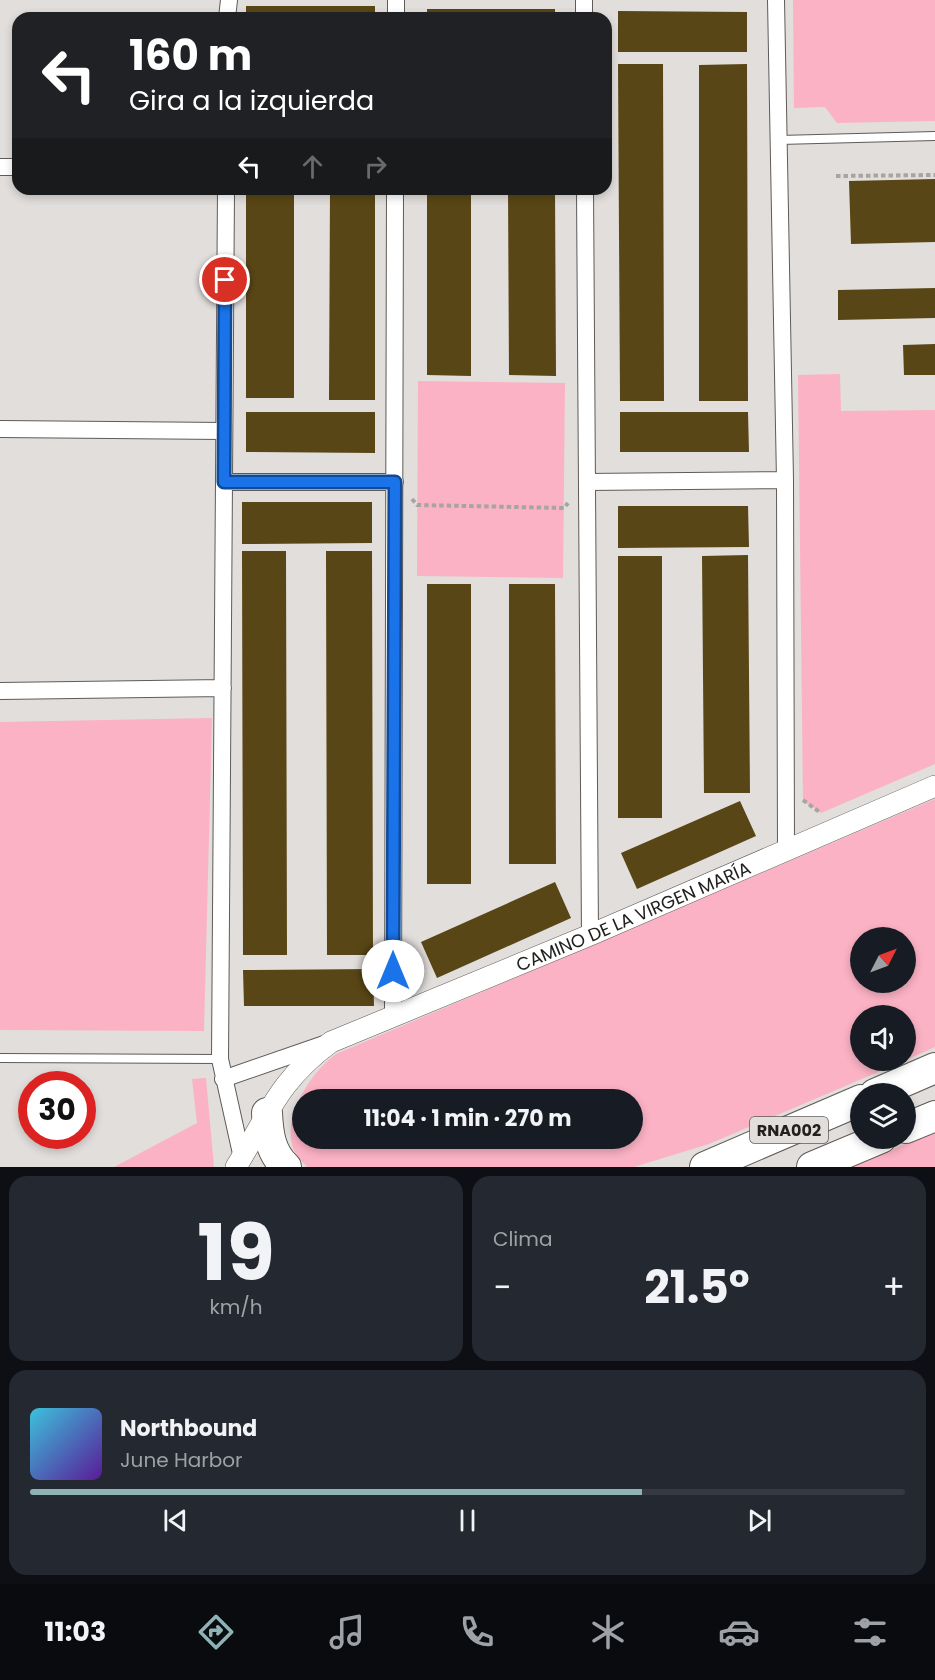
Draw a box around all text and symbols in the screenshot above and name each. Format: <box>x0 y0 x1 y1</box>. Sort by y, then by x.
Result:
text: 160 m <box>129 26 252 85</box>
icon: left <box>30 36 108 114</box>
text: Gira a la izquierda <box>129 82 374 119</box>
icon: left <box>233 150 266 183</box>
icon: ahead <box>296 150 329 183</box>
icon: right <box>359 150 392 183</box>
pin <box>199 254 250 305</box>
icon: arrive <box>208 263 241 296</box>
street label: CAMINO DE LA VIRGEN MARÍA <box>512 855 754 977</box>
north arrow <box>850 927 916 993</box>
map controls <box>850 927 916 1149</box>
position arrow <box>361 939 425 1003</box>
button: sound <box>850 1005 916 1071</box>
speed limit sign: 30 <box>18 1071 96 1149</box>
button: layers <box>850 1083 916 1149</box>
text: 11:04 · 1 min · 270 m <box>363 1103 572 1134</box>
road number: RNA002 <box>750 1117 828 1143</box>
text: 19 <box>197 1198 275 1307</box>
text: Clima <box>493 1225 552 1253</box>
text: 21.5° <box>644 1256 750 1319</box>
text: − <box>493 1264 511 1311</box>
text: + <box>882 1264 905 1311</box>
text: km/h <box>209 1293 263 1321</box>
text: Northbound <box>120 1413 257 1444</box>
text: June Harbor <box>120 1446 243 1474</box>
icon: previous <box>159 1504 192 1537</box>
icon: pause <box>451 1504 484 1537</box>
icon: next <box>743 1504 776 1537</box>
icon: directions <box>195 1611 237 1653</box>
icon: music <box>326 1611 368 1653</box>
icon: phone <box>456 1611 498 1653</box>
icon: climate <box>587 1611 629 1653</box>
icon: car <box>718 1611 760 1653</box>
icon: filters <box>849 1611 891 1653</box>
text: 11:03 <box>44 1613 106 1650</box>

